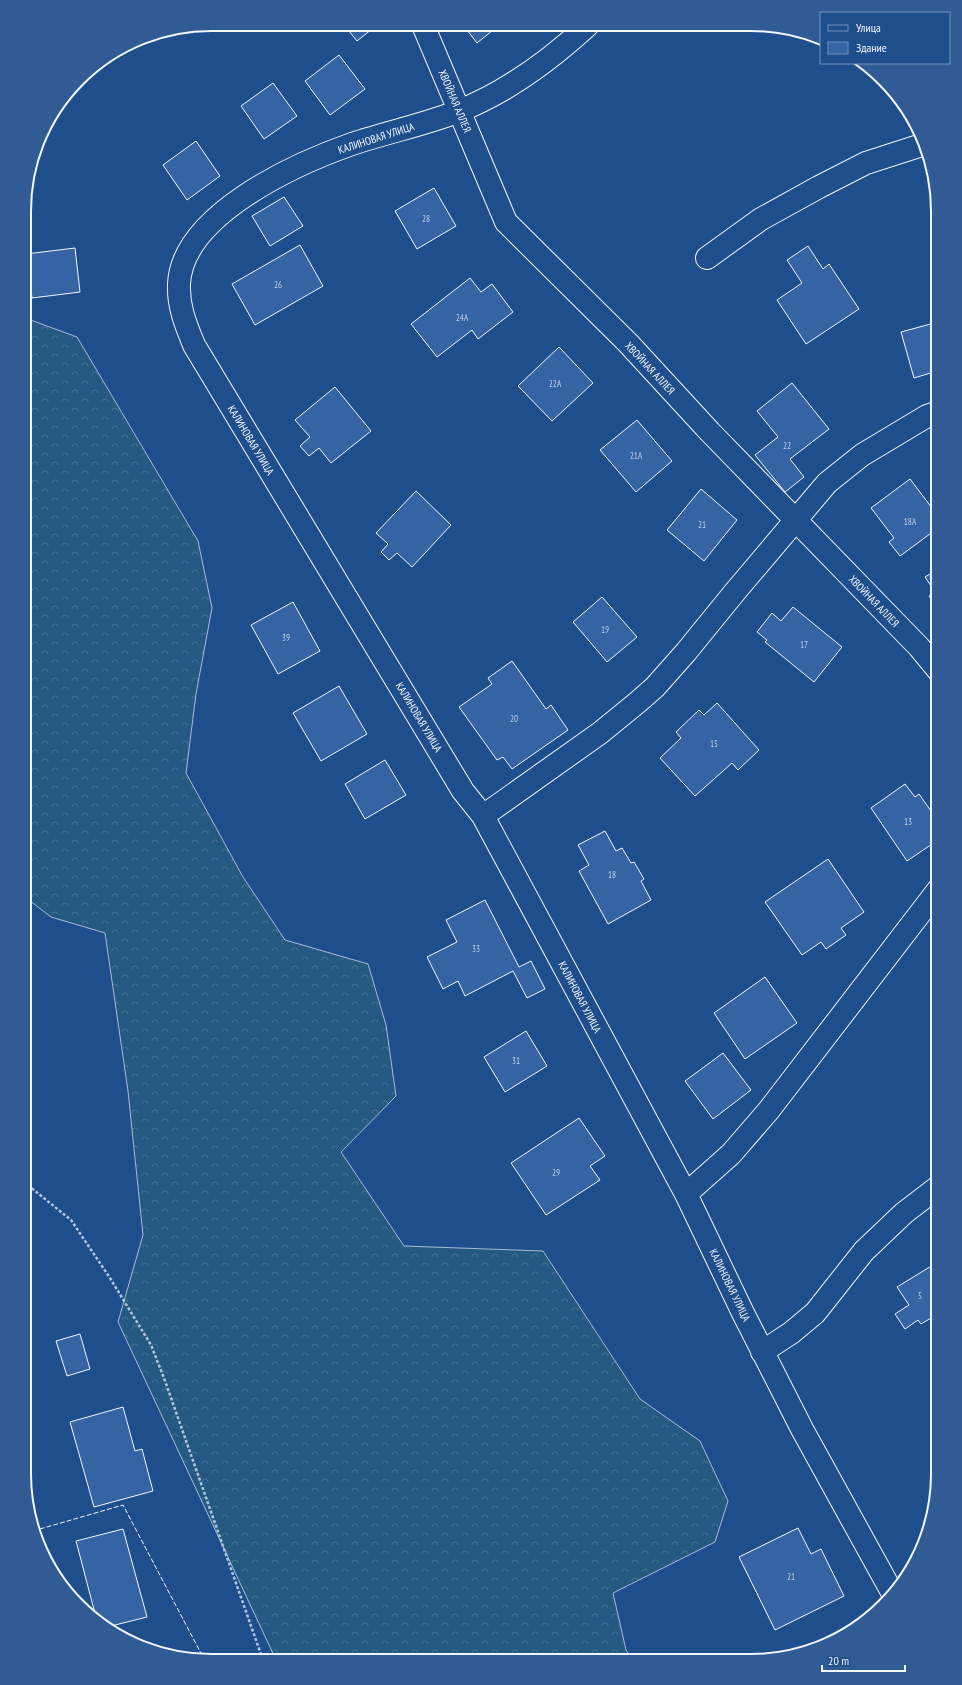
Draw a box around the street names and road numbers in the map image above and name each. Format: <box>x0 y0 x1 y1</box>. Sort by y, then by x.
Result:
street label: ХВОЙНАЯ АЛЛЕЯ <box>435 67 475 135</box>
street label: КАЛИНОВАЯ УЛИЦА <box>336 119 417 157</box>
street label: ХВОЙНАЯ АЛЛЕЯ <box>622 339 678 397</box>
street label: КАЛИНОВАЯ УЛИЦА <box>225 402 278 478</box>
street label: ХВОЙНАЯ АЛЛЕЯ <box>846 572 902 630</box>
street label: КАЛИНОВАЯ УЛИЦА <box>393 679 446 755</box>
street label: КАЛИНОВАЯ УЛИЦА <box>555 959 605 1036</box>
street label: КАЛИНОВАЯ УЛИЦА <box>706 1246 754 1324</box>

